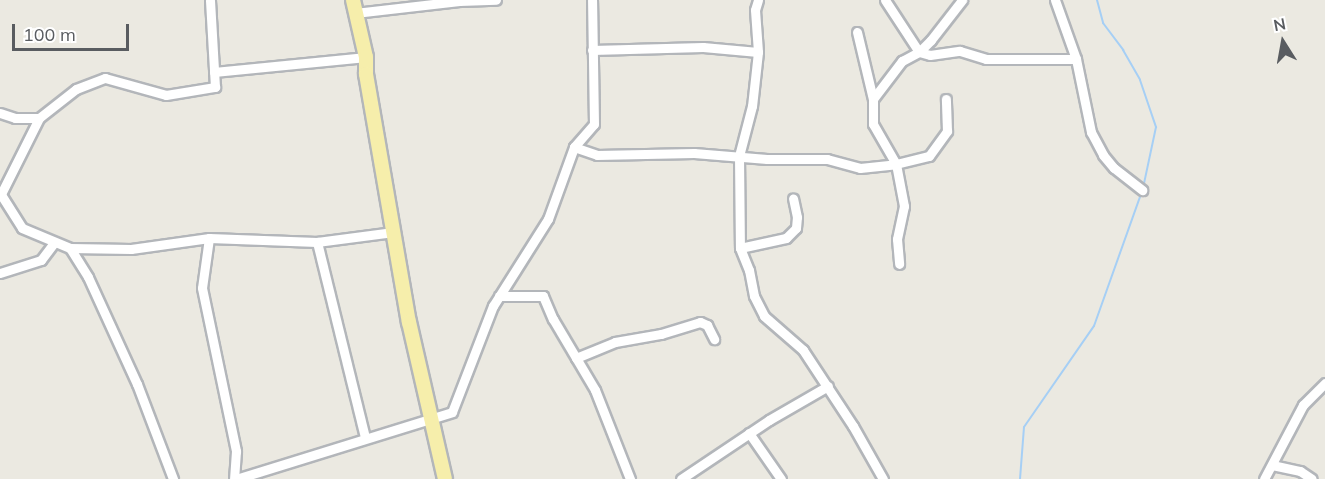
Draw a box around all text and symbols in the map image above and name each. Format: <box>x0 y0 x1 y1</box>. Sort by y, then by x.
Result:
scale bar <box>15 12 132 50</box>
north arrow <box>1253 12 1313 72</box>
text: N <box>1272 13 1287 35</box>
text: 100 m <box>23 23 76 46</box>

